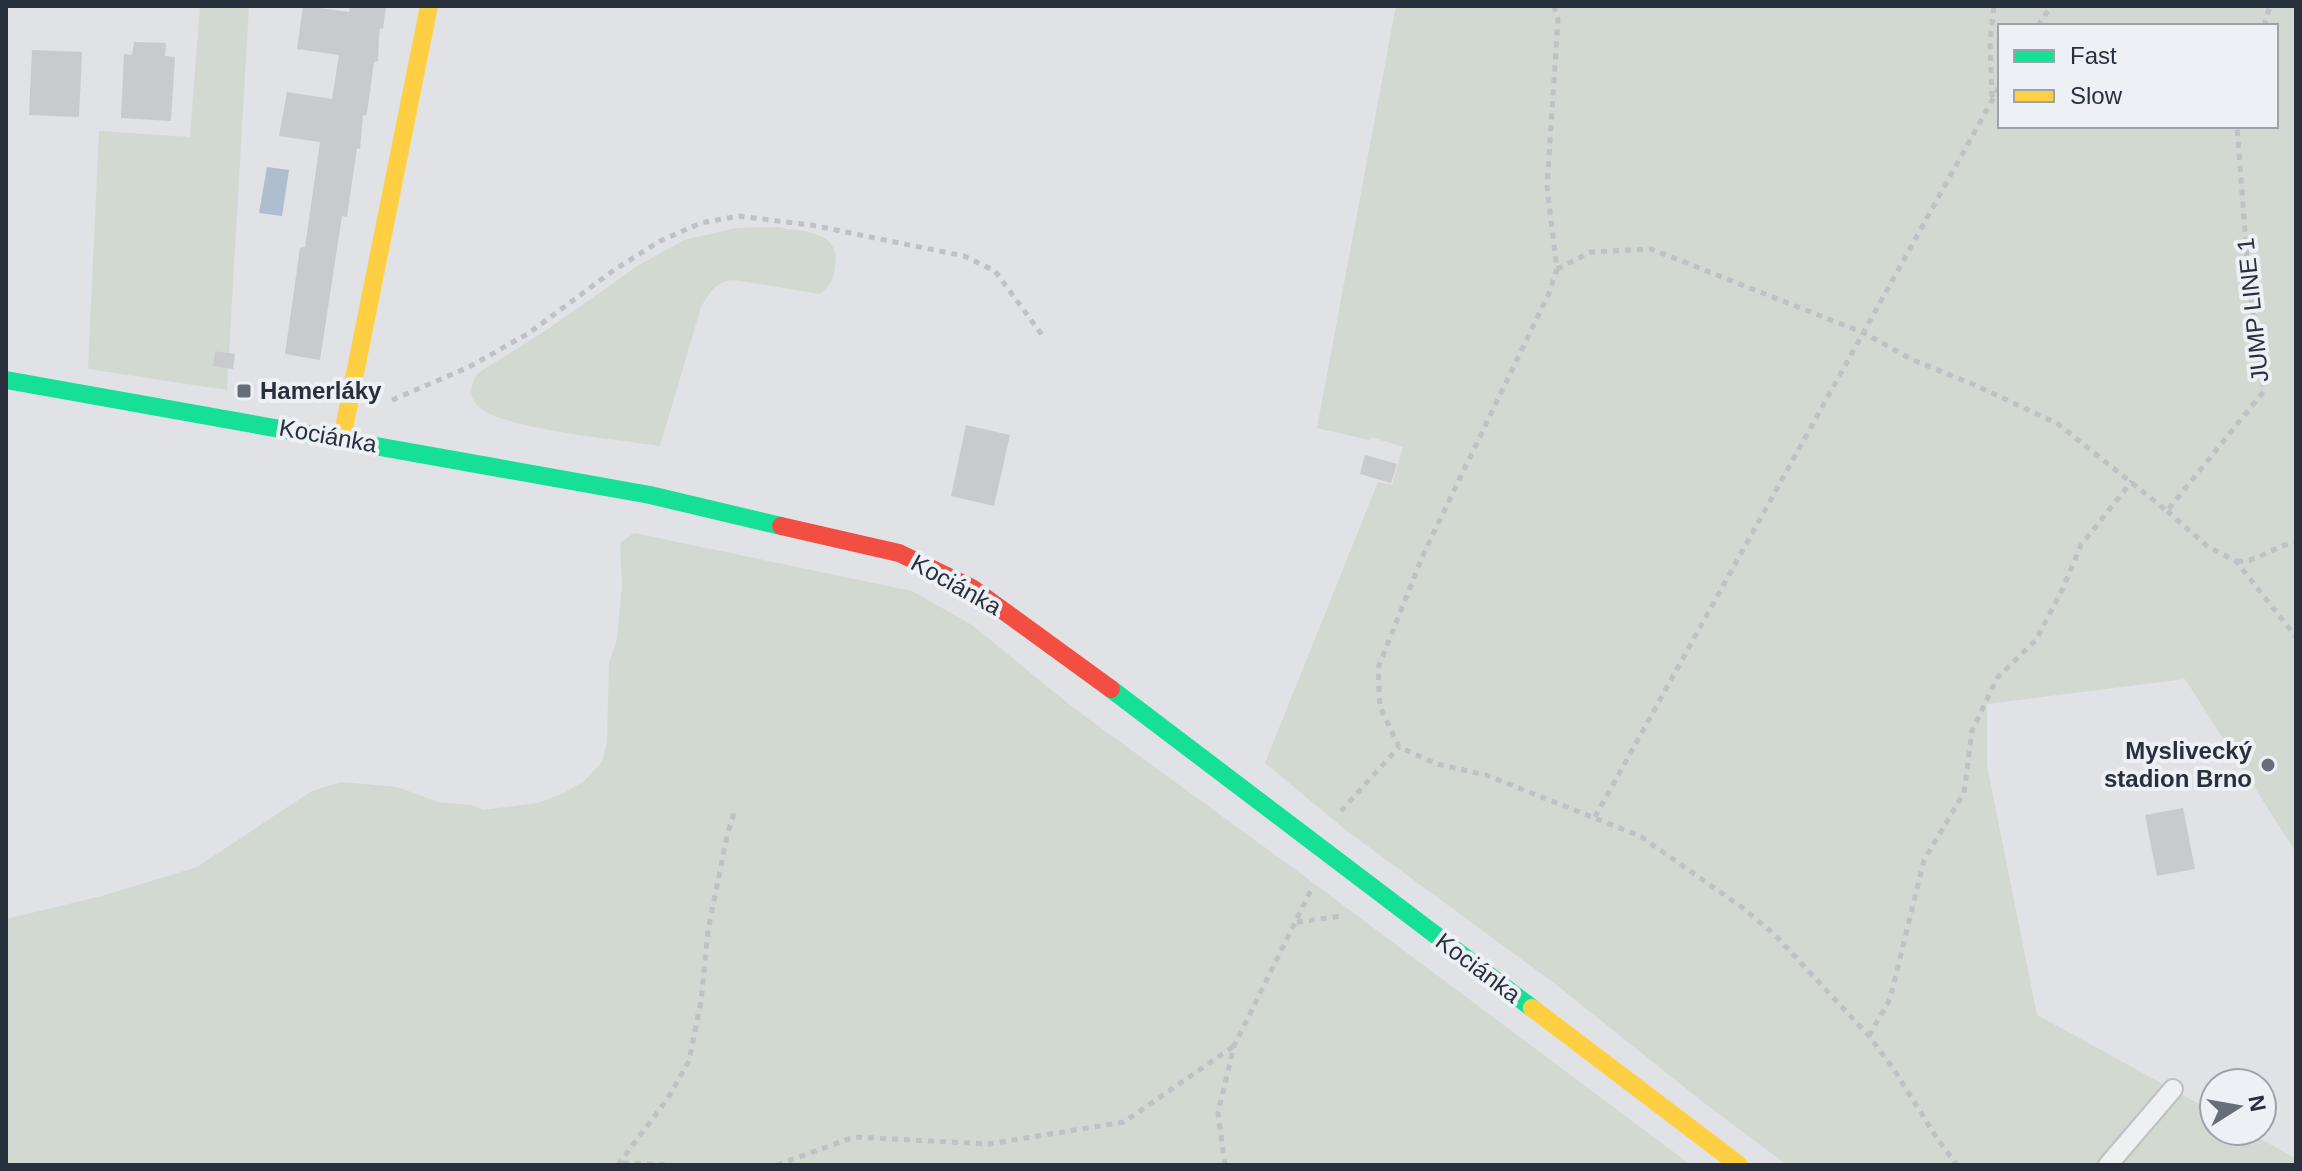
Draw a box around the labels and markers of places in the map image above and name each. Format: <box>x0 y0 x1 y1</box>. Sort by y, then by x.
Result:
place label: Hamerláky <box>260 377 382 404</box>
marker: Hamerláky <box>235 382 253 400</box>
place label: Myslivecký stadion Brno <box>2104 737 2253 792</box>
marker: Myslivecký stadion Brno <box>2259 756 2277 774</box>

